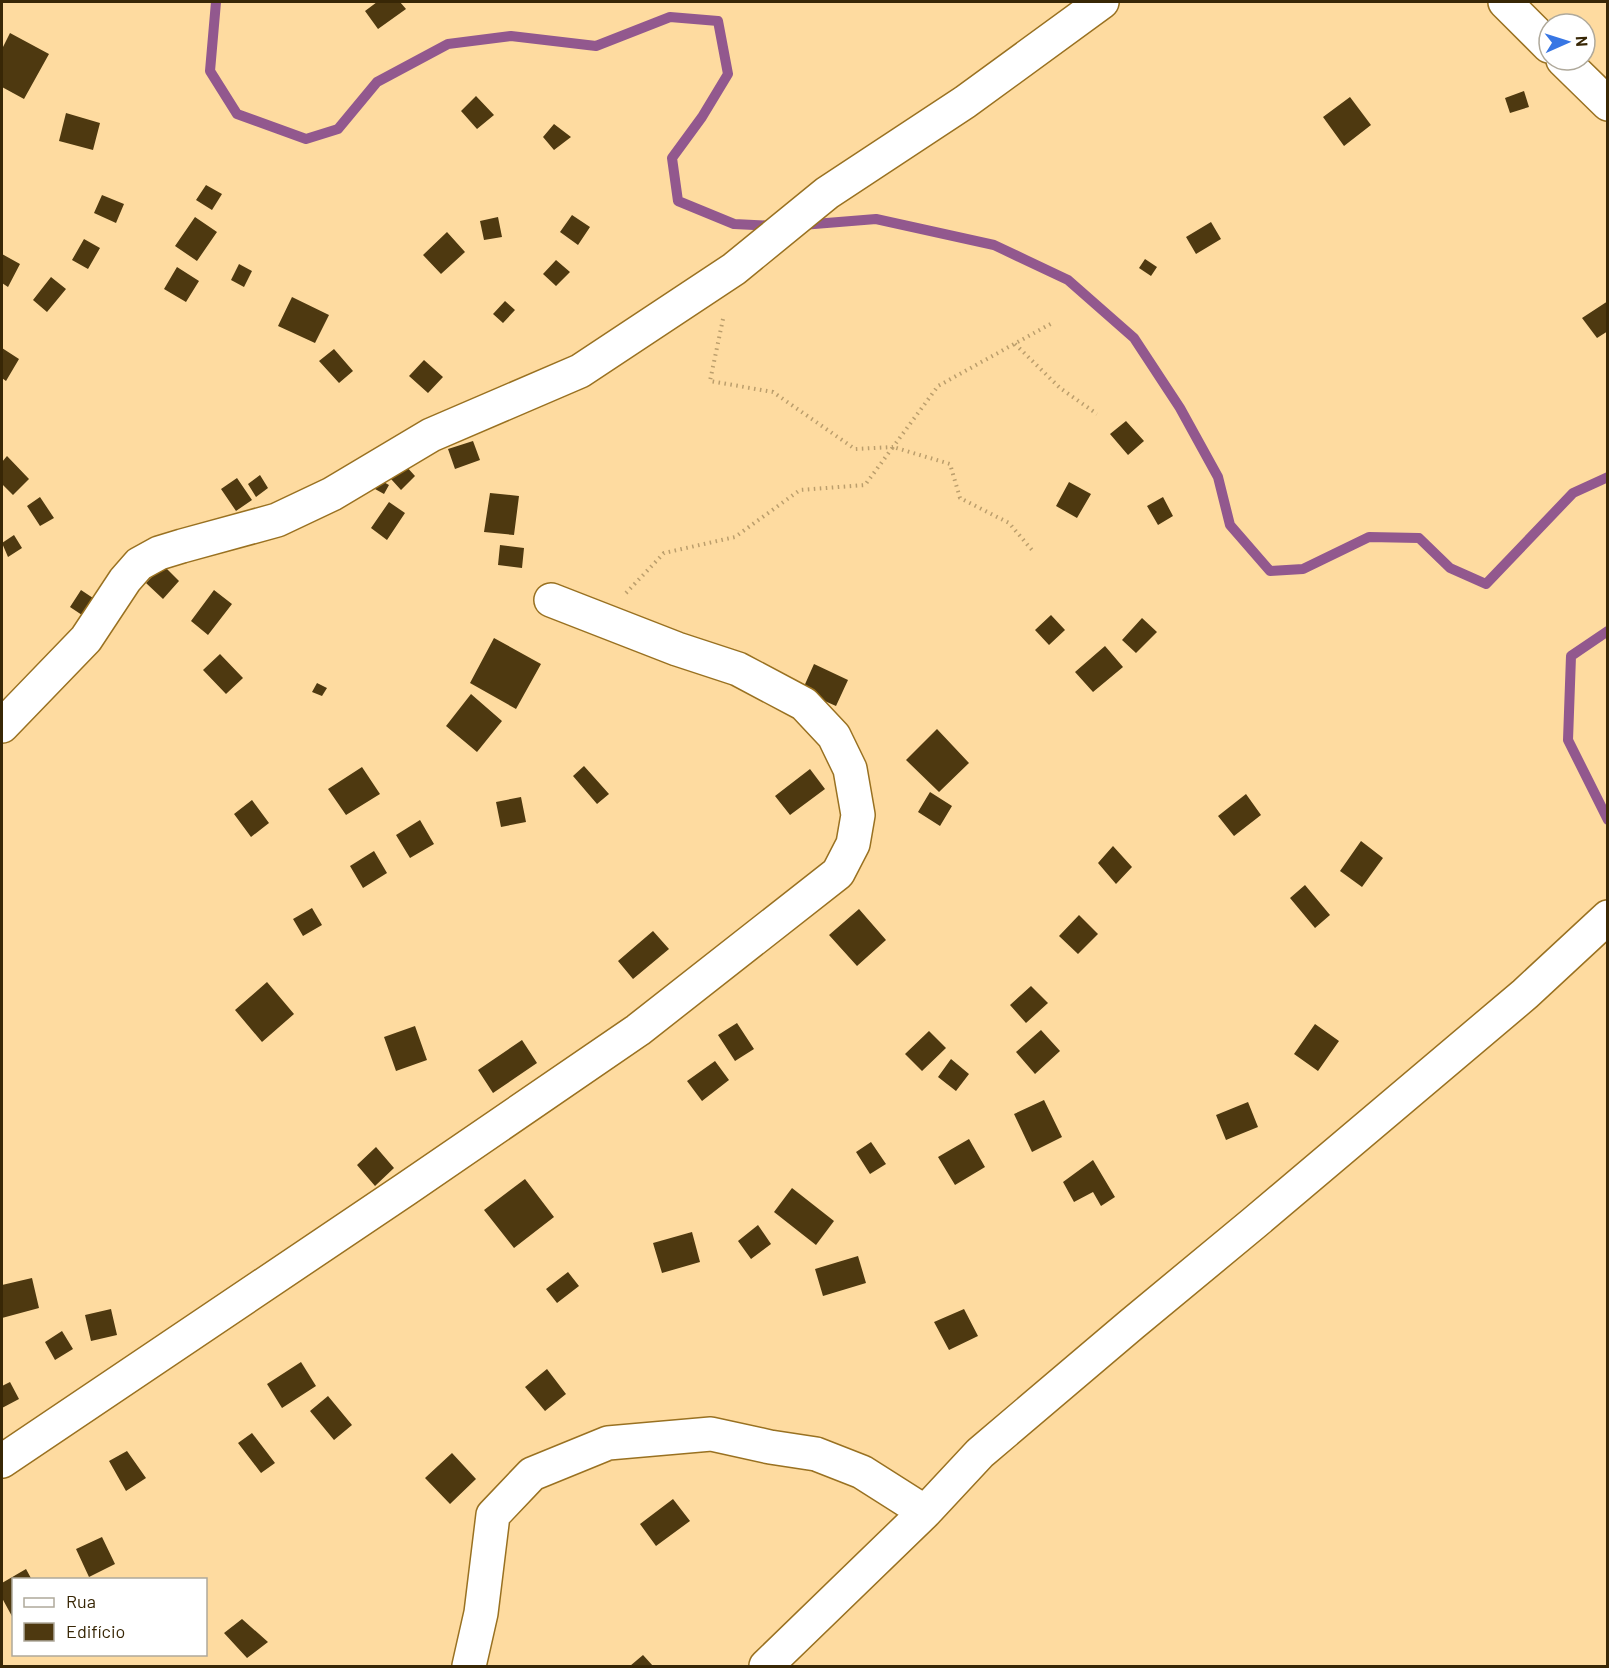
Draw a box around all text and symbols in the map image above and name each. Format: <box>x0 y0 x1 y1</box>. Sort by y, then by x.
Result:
north arrow <box>1537 12 1597 72</box>
text: N <box>1573 35 1592 47</box>
legend <box>12 1578 207 1656</box>
text: Rua <box>66 1590 96 1612</box>
text: Edifício <box>66 1620 125 1642</box>

